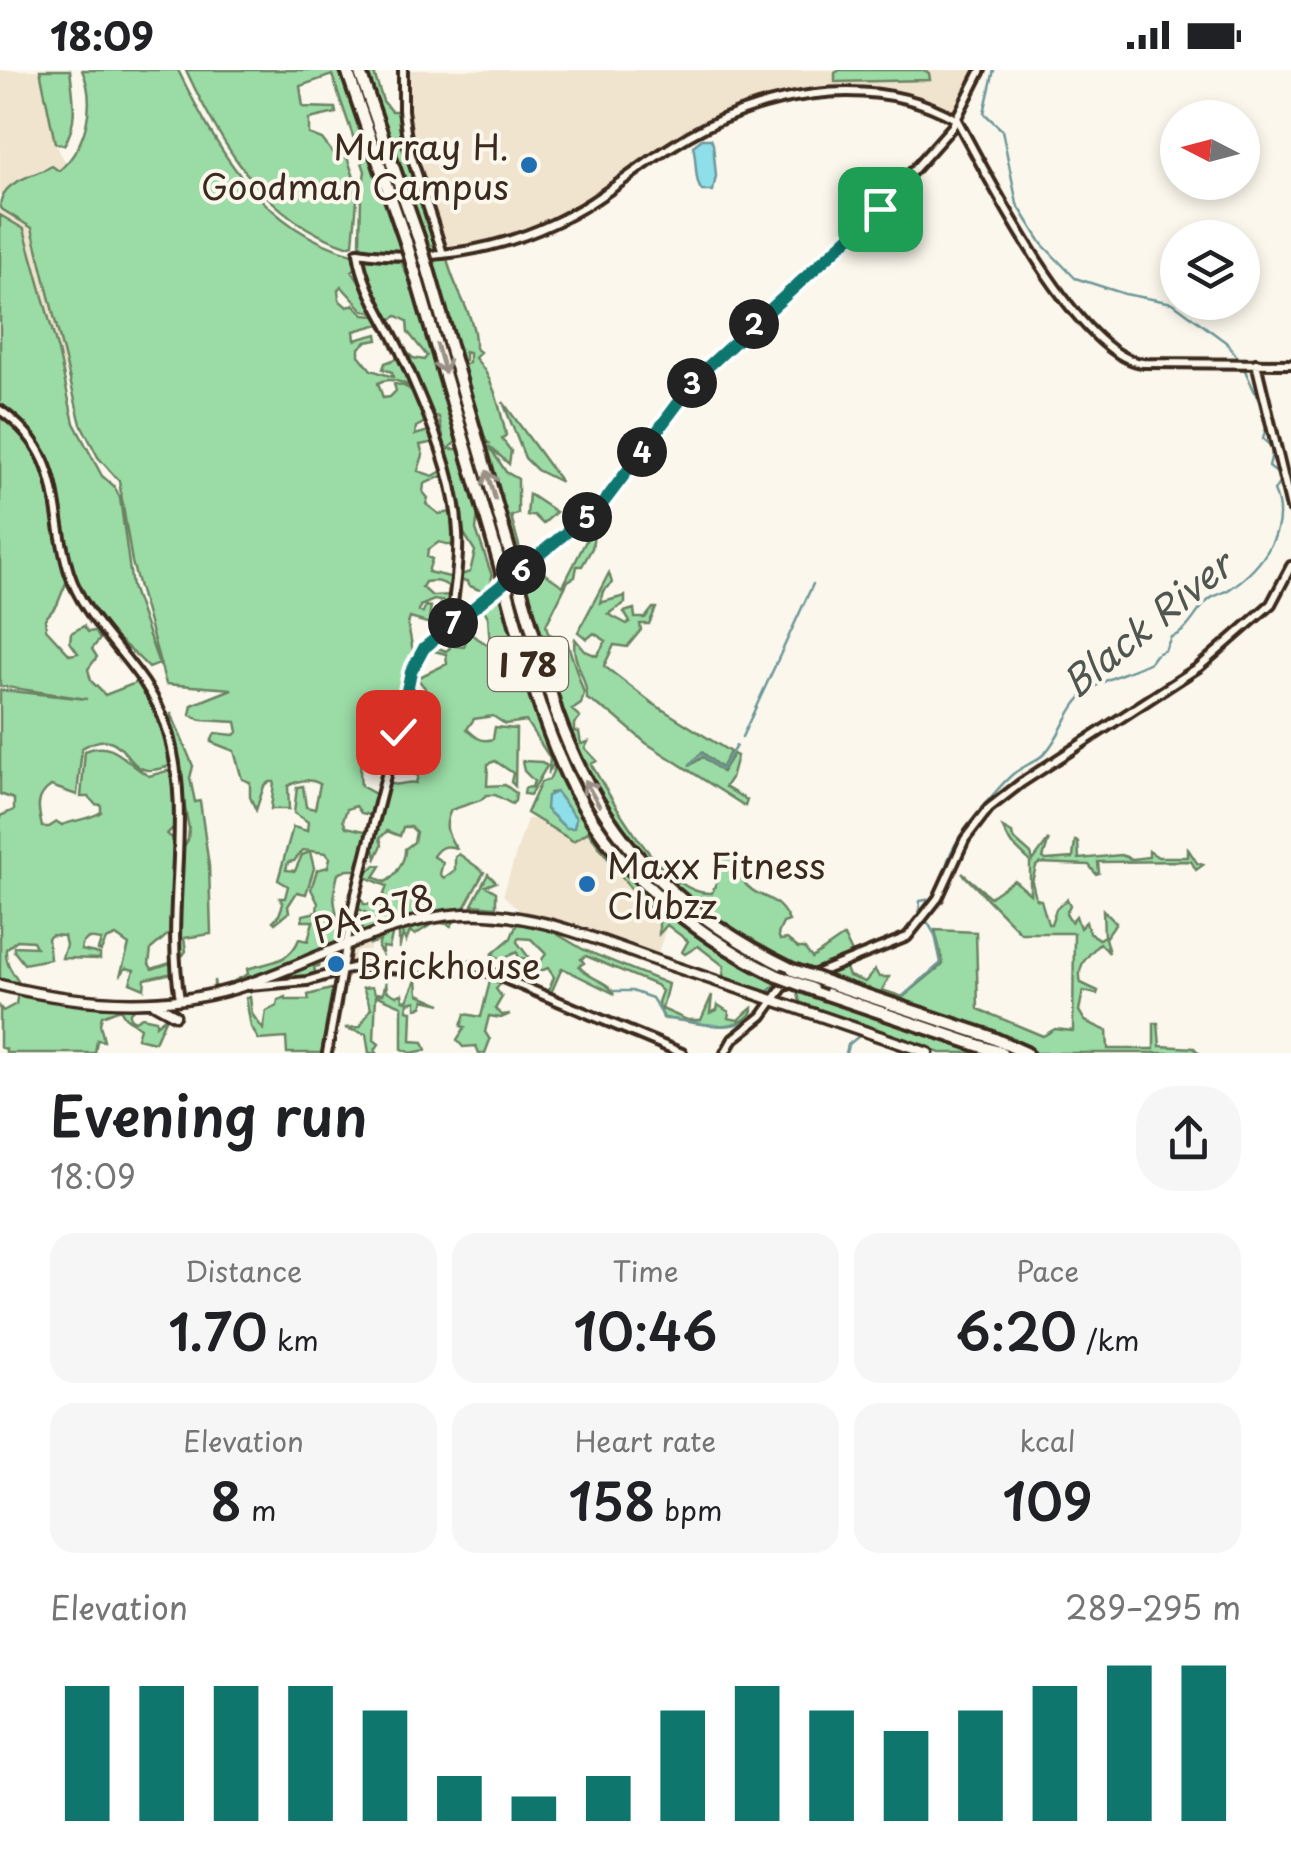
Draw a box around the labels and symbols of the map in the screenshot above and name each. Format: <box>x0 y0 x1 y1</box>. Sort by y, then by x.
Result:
north arrow <box>1160 100 1260 200</box>
place label: Murray H. Goodman Campus <box>201 119 509 212</box>
marker: Murray H. Goodman Campus <box>518 154 540 176</box>
pin <box>838 167 923 252</box>
pin: 2 <box>729 299 779 349</box>
one-way arrow <box>433 343 451 375</box>
pin: 3 <box>667 358 717 408</box>
pin: 4 <box>617 427 667 477</box>
one-way arrow <box>480 470 499 501</box>
pin: 5 <box>562 492 612 542</box>
water label: Black River <box>1049 534 1247 709</box>
pin: 6 <box>496 545 546 595</box>
pin: 7 <box>428 598 478 648</box>
road number: I 78 <box>488 637 568 691</box>
pin <box>356 690 441 775</box>
one-way arrow <box>582 779 602 808</box>
place label: Maxx Fitness Clubzz <box>607 838 826 931</box>
street label: PA-378 <box>306 869 440 955</box>
marker: Maxx Fitness Clubzz <box>576 873 598 895</box>
place label: Brickhouse <box>356 938 541 991</box>
marker: Brickhouse <box>325 953 347 975</box>

